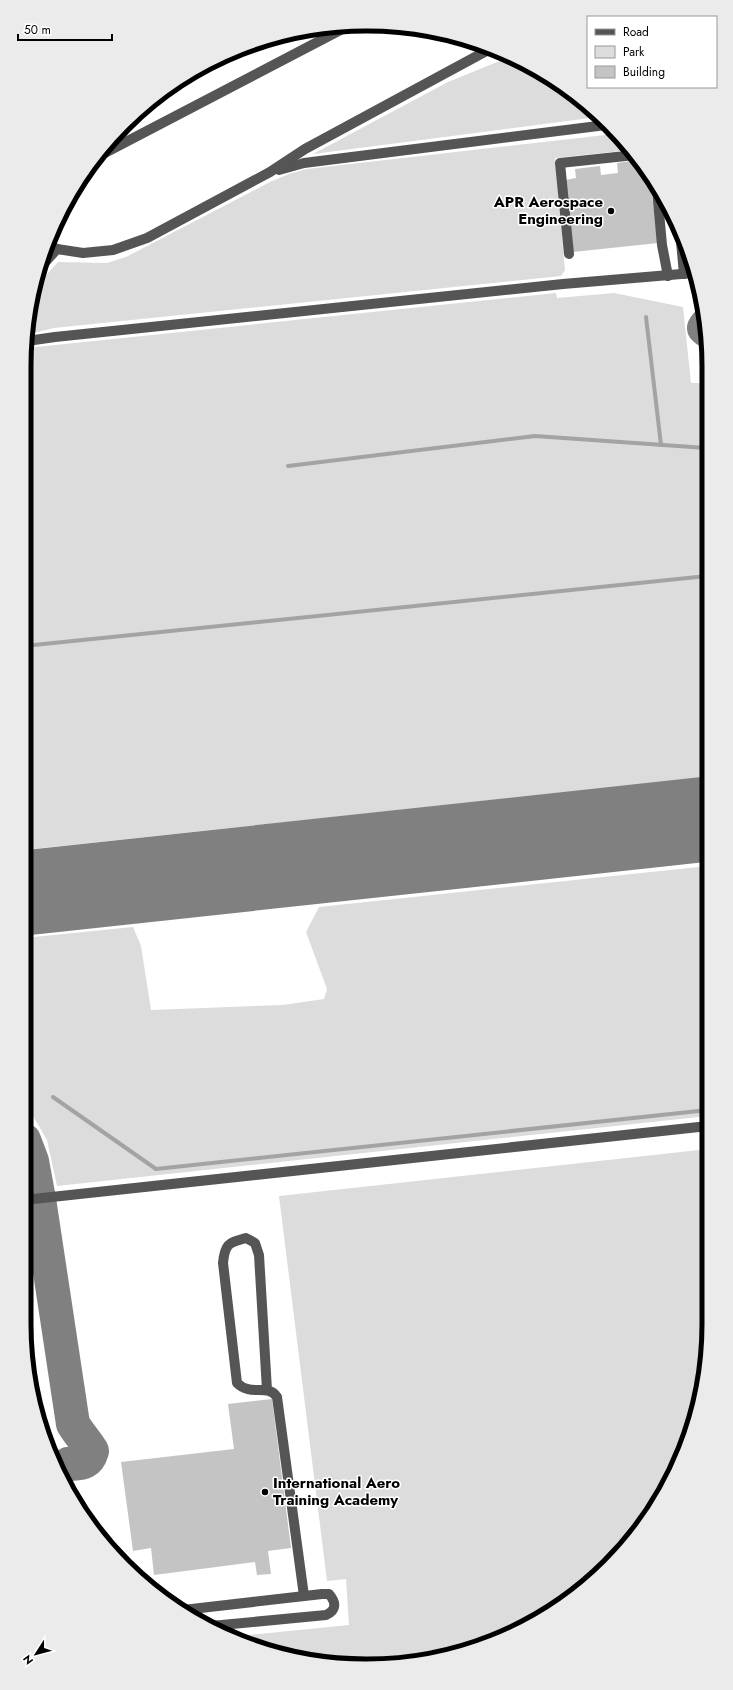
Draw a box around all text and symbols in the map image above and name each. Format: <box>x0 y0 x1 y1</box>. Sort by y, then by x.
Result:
scale bar <box>18 16 112 42</box>
legend <box>587 16 717 88</box>
text: 50 m <box>24 21 51 39</box>
text: Road <box>623 23 649 41</box>
text: Park <box>623 43 645 61</box>
text: Building <box>623 63 665 81</box>
place label: APR Aerospace Engineering <box>493 191 603 230</box>
marker: APR Aerospace Engineering <box>606 206 616 216</box>
place label: International Aero Training Academy <box>273 1472 400 1511</box>
marker: International Aero Training Academy <box>260 1487 270 1497</box>
north arrow <box>16 1634 56 1674</box>
text: N <box>19 1652 37 1668</box>

